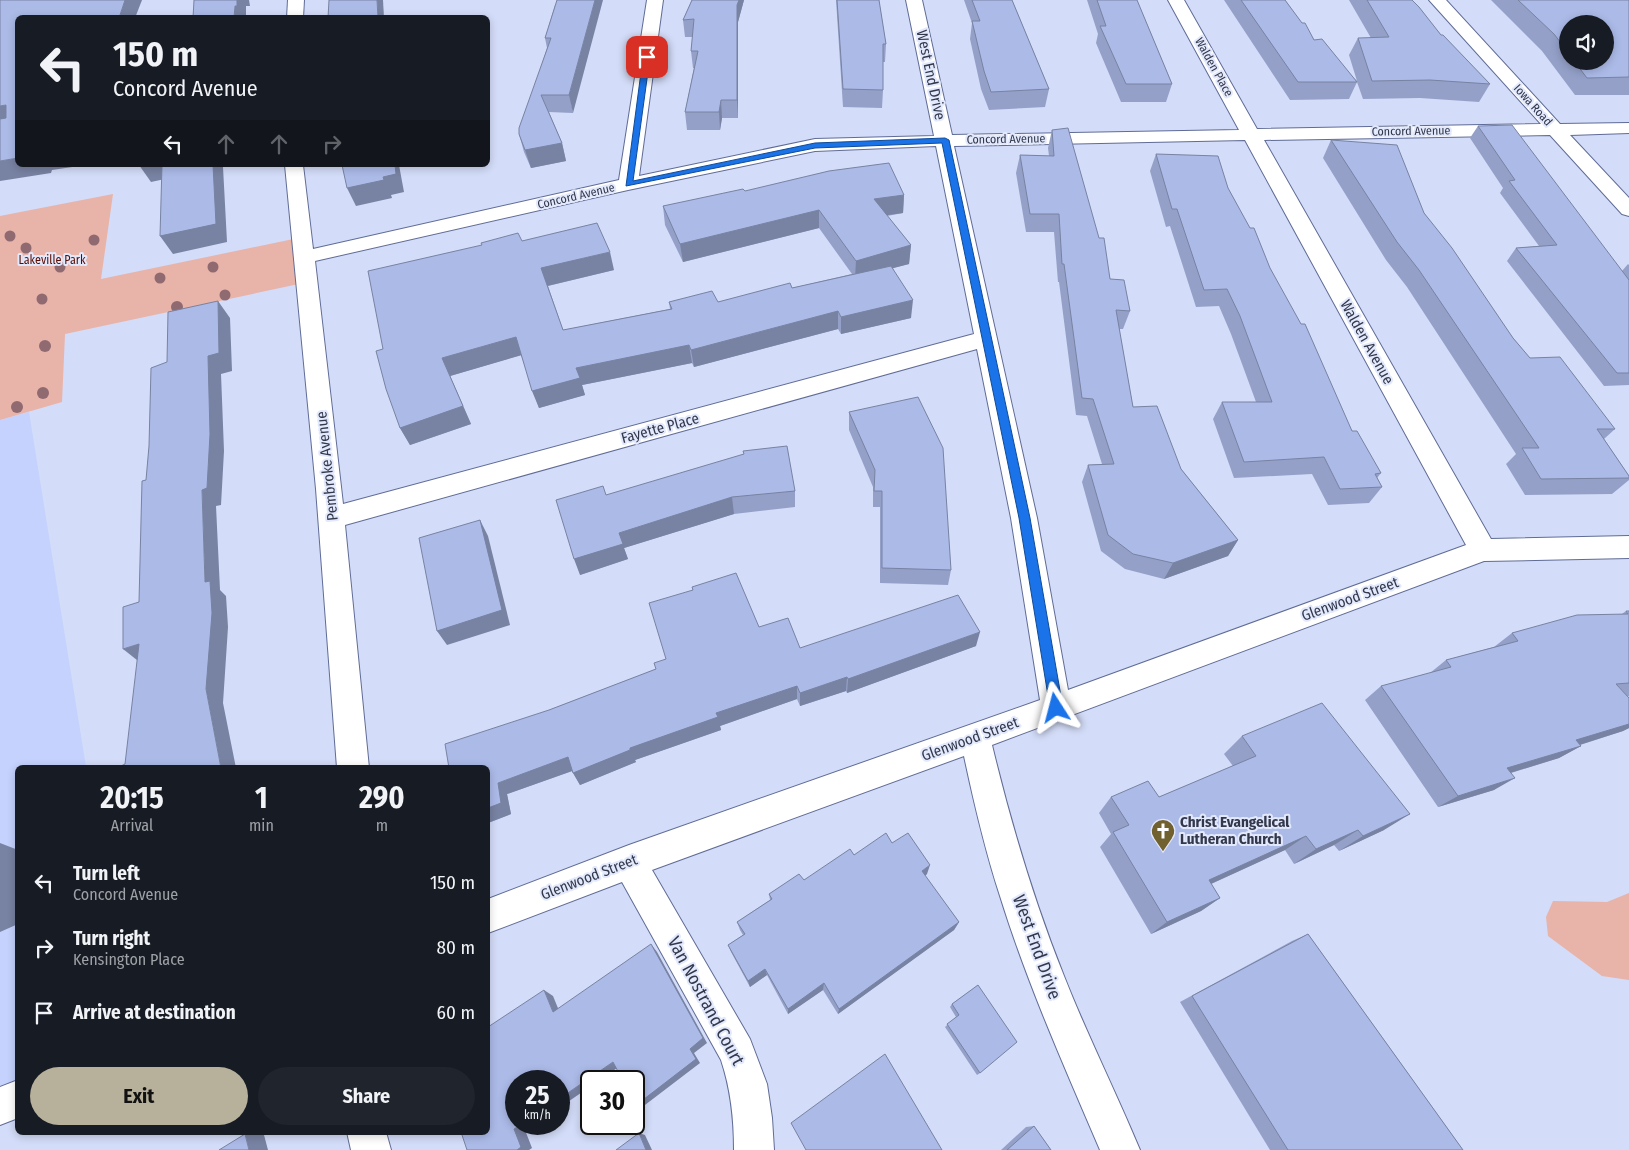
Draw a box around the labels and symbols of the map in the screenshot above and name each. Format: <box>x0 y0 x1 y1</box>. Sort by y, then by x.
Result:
street label: West End Drive <box>913 28 949 122</box>
street label: Walden Place <box>1192 35 1236 99</box>
pin <box>626 36 668 78</box>
street label: Iowa Road <box>1511 81 1555 129</box>
street label: Concord Avenue <box>1371 123 1451 139</box>
street label: Concord Avenue <box>966 131 1046 147</box>
street label: Concord Avenue <box>536 180 616 212</box>
park label: Lakeville Park <box>18 253 86 267</box>
street label: Walden Avenue <box>1336 297 1398 387</box>
street label: Fayette Place <box>619 409 701 447</box>
street label: Pembroke Avenue <box>312 410 342 522</box>
street label: Glenwood Street <box>1299 573 1401 625</box>
position arrow <box>1029 681 1081 733</box>
street label: Glenwood Street <box>919 713 1021 765</box>
place label: Christ Evangelical Lutheran Church <box>1180 813 1290 848</box>
church icon: Christ Evangelical Lutheran Church <box>1150 818 1176 852</box>
street label: Glenwood Street <box>538 850 640 904</box>
street label: West End Drive <box>1008 892 1066 1002</box>
street label: Van Nostrand Court <box>663 933 749 1069</box>
speed limit sign: 30 <box>580 1070 645 1135</box>

